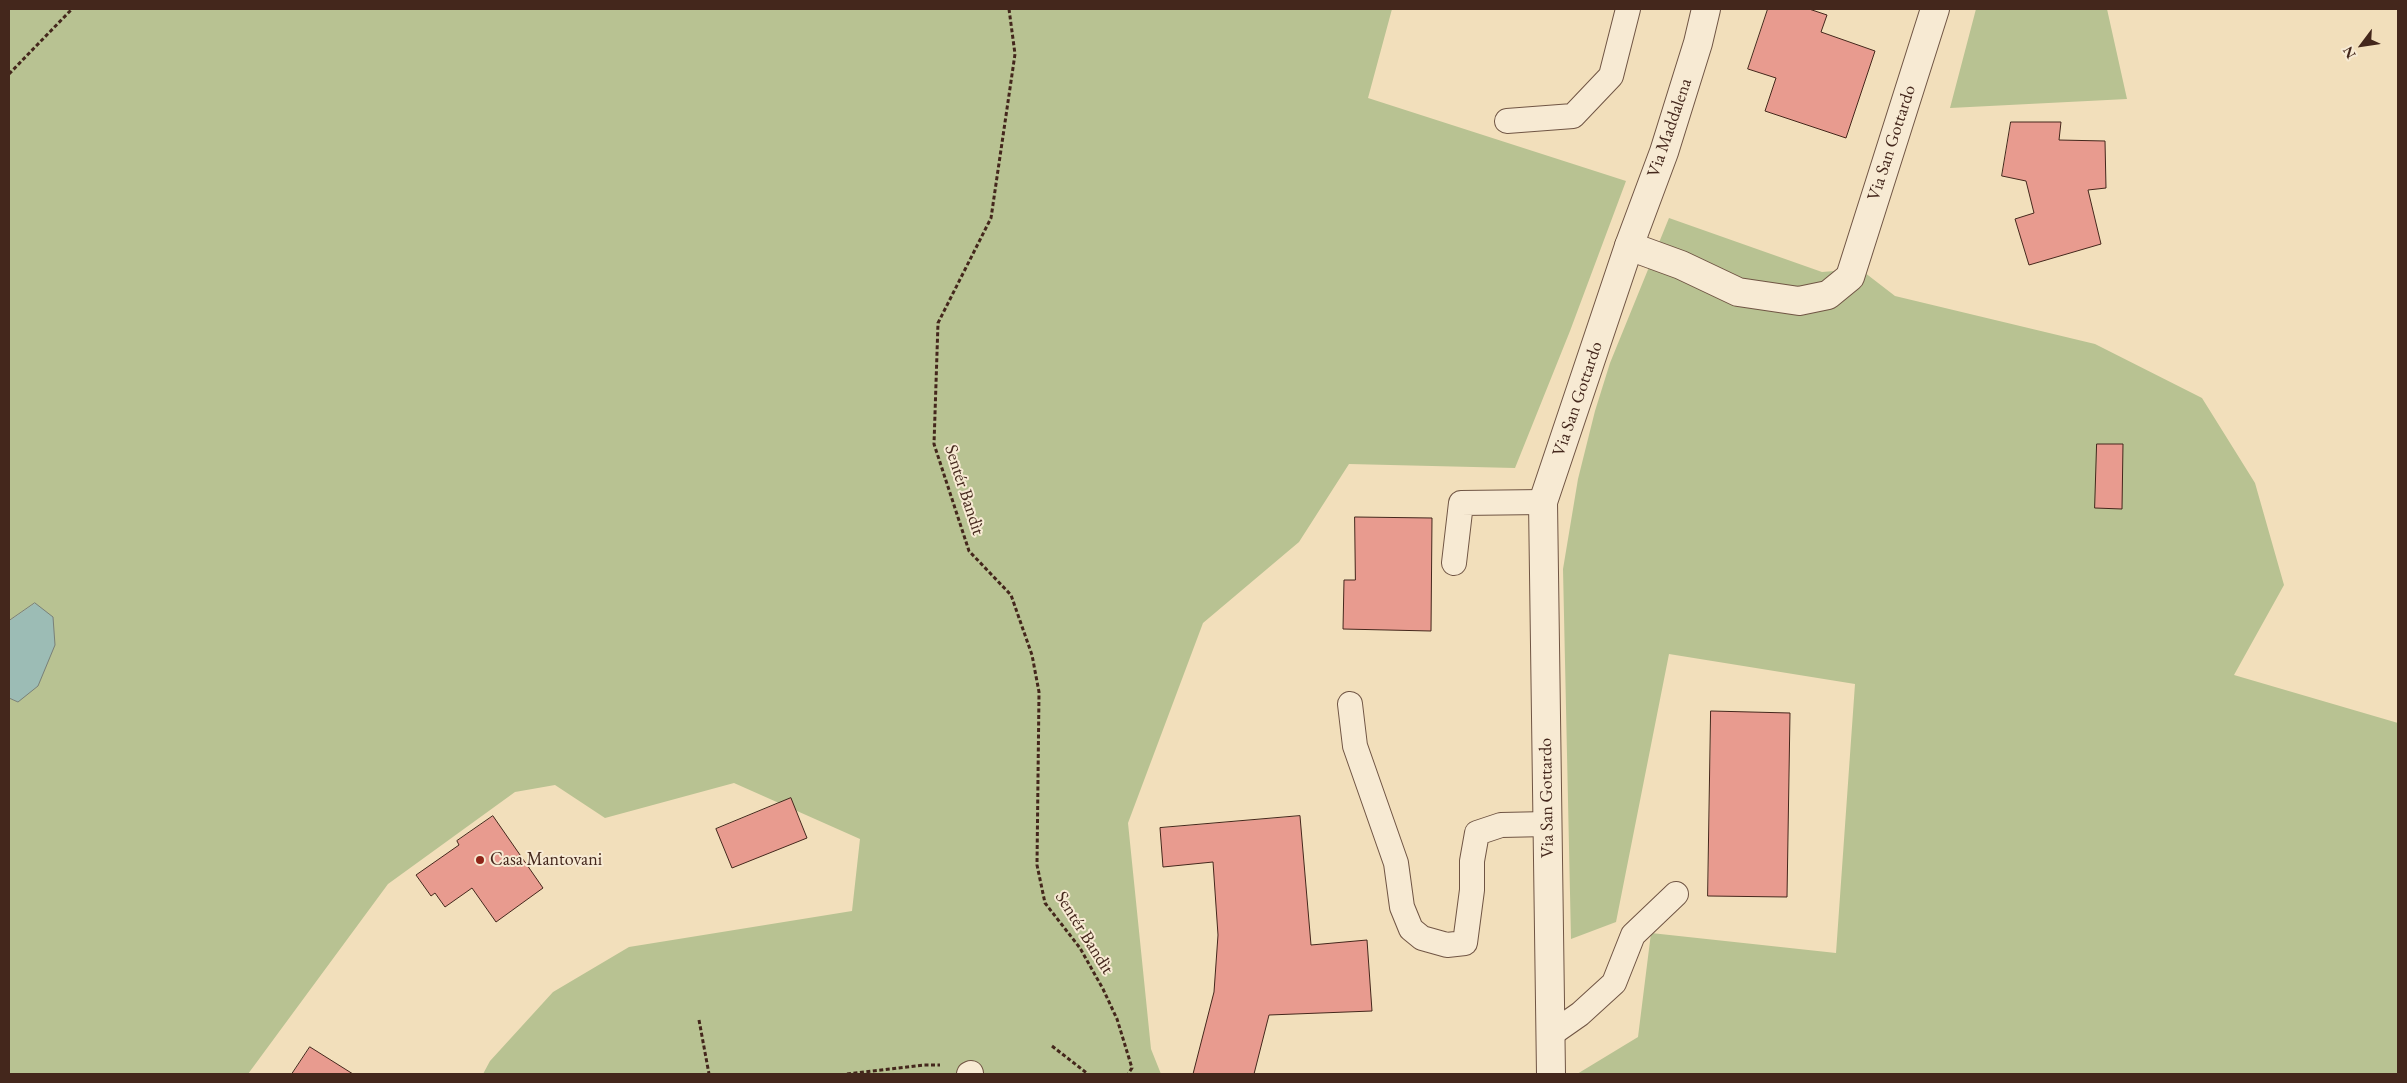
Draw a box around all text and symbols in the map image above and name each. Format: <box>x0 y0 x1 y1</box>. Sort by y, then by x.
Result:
north arrow <box>2337 20 2387 70</box>
text: N <box>2339 43 2360 62</box>
street label: Via Maddalena <box>1643 76 1697 180</box>
street label: Via San Gottardo <box>1863 83 1921 203</box>
street label: Via San Gottardo <box>1548 339 1608 459</box>
street label: Sentér Bandìt <box>939 442 989 538</box>
street label: Via San Gottardo <box>1535 738 1559 858</box>
place label: Casa Mantovani <box>490 849 602 871</box>
marker: Casa Mantovani <box>474 854 486 866</box>
street label: Sentér Bandìt <box>1050 888 1118 978</box>

